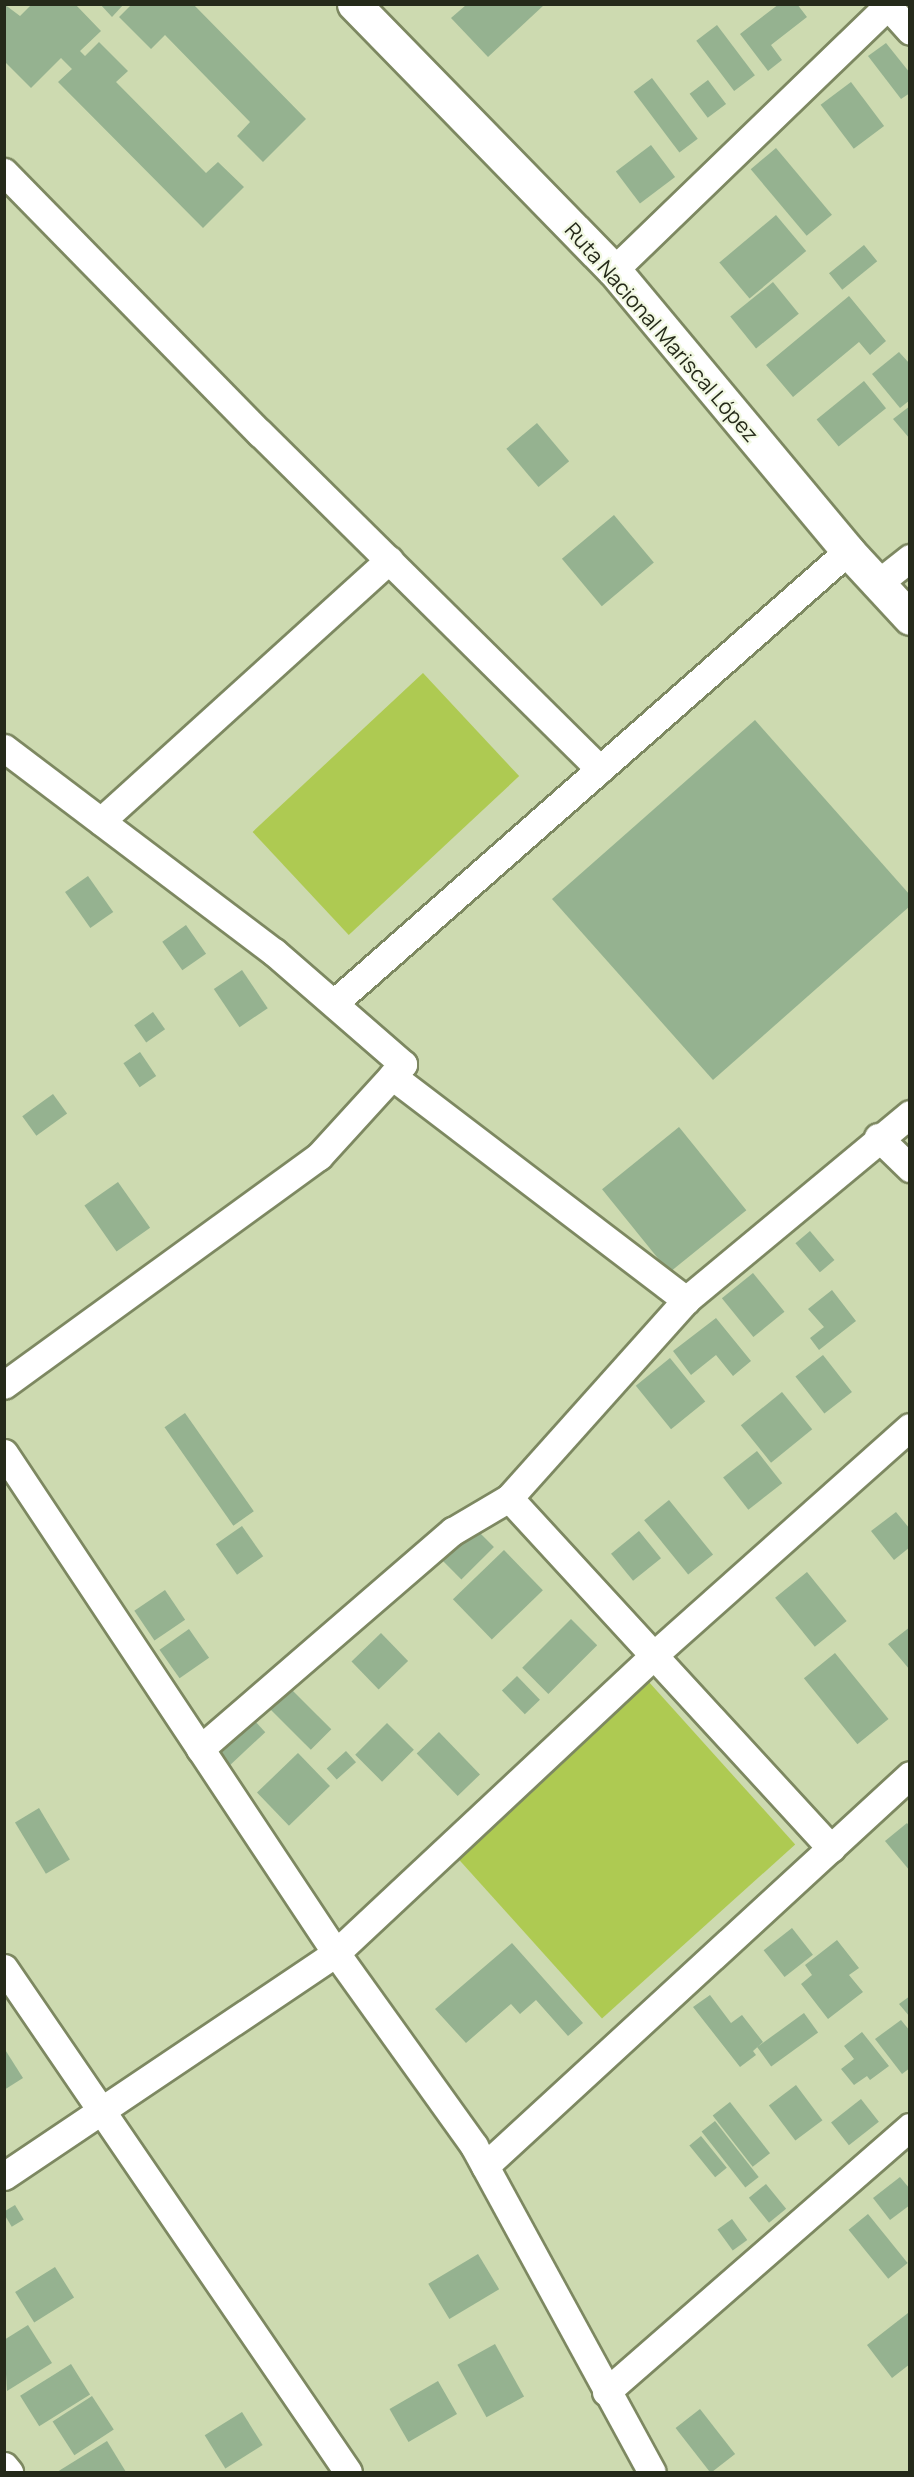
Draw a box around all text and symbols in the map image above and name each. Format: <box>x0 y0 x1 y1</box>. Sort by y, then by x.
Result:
street label: Ruta Nacional Mariscal López <box>560 217 764 447</box>

